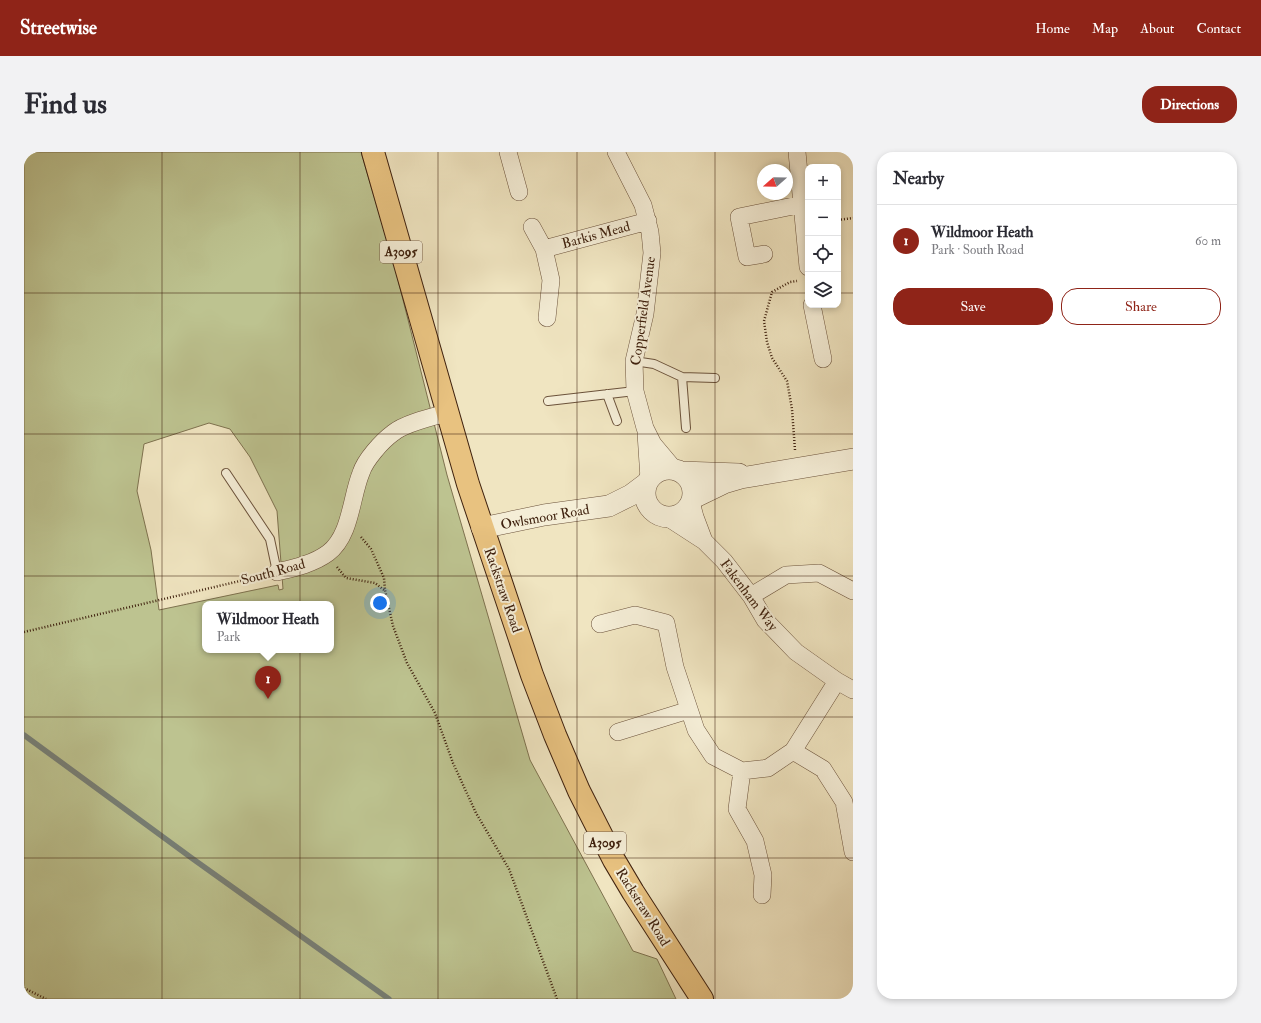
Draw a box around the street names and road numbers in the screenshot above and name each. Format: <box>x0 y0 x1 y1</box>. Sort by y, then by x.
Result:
street label: Barkis Mead <box>560 218 632 252</box>
road number: A3095 <box>380 241 422 263</box>
street label: Copperfield Avenue <box>627 255 660 367</box>
street label: Owlsmoor Road <box>499 501 591 533</box>
street label: Rackstraw Road <box>480 545 526 635</box>
street label: South Road <box>239 555 307 589</box>
street label: Fakenham Way <box>716 556 782 635</box>
road number: A3095 <box>584 832 626 854</box>
street label: Rackstraw Road <box>612 865 674 949</box>

